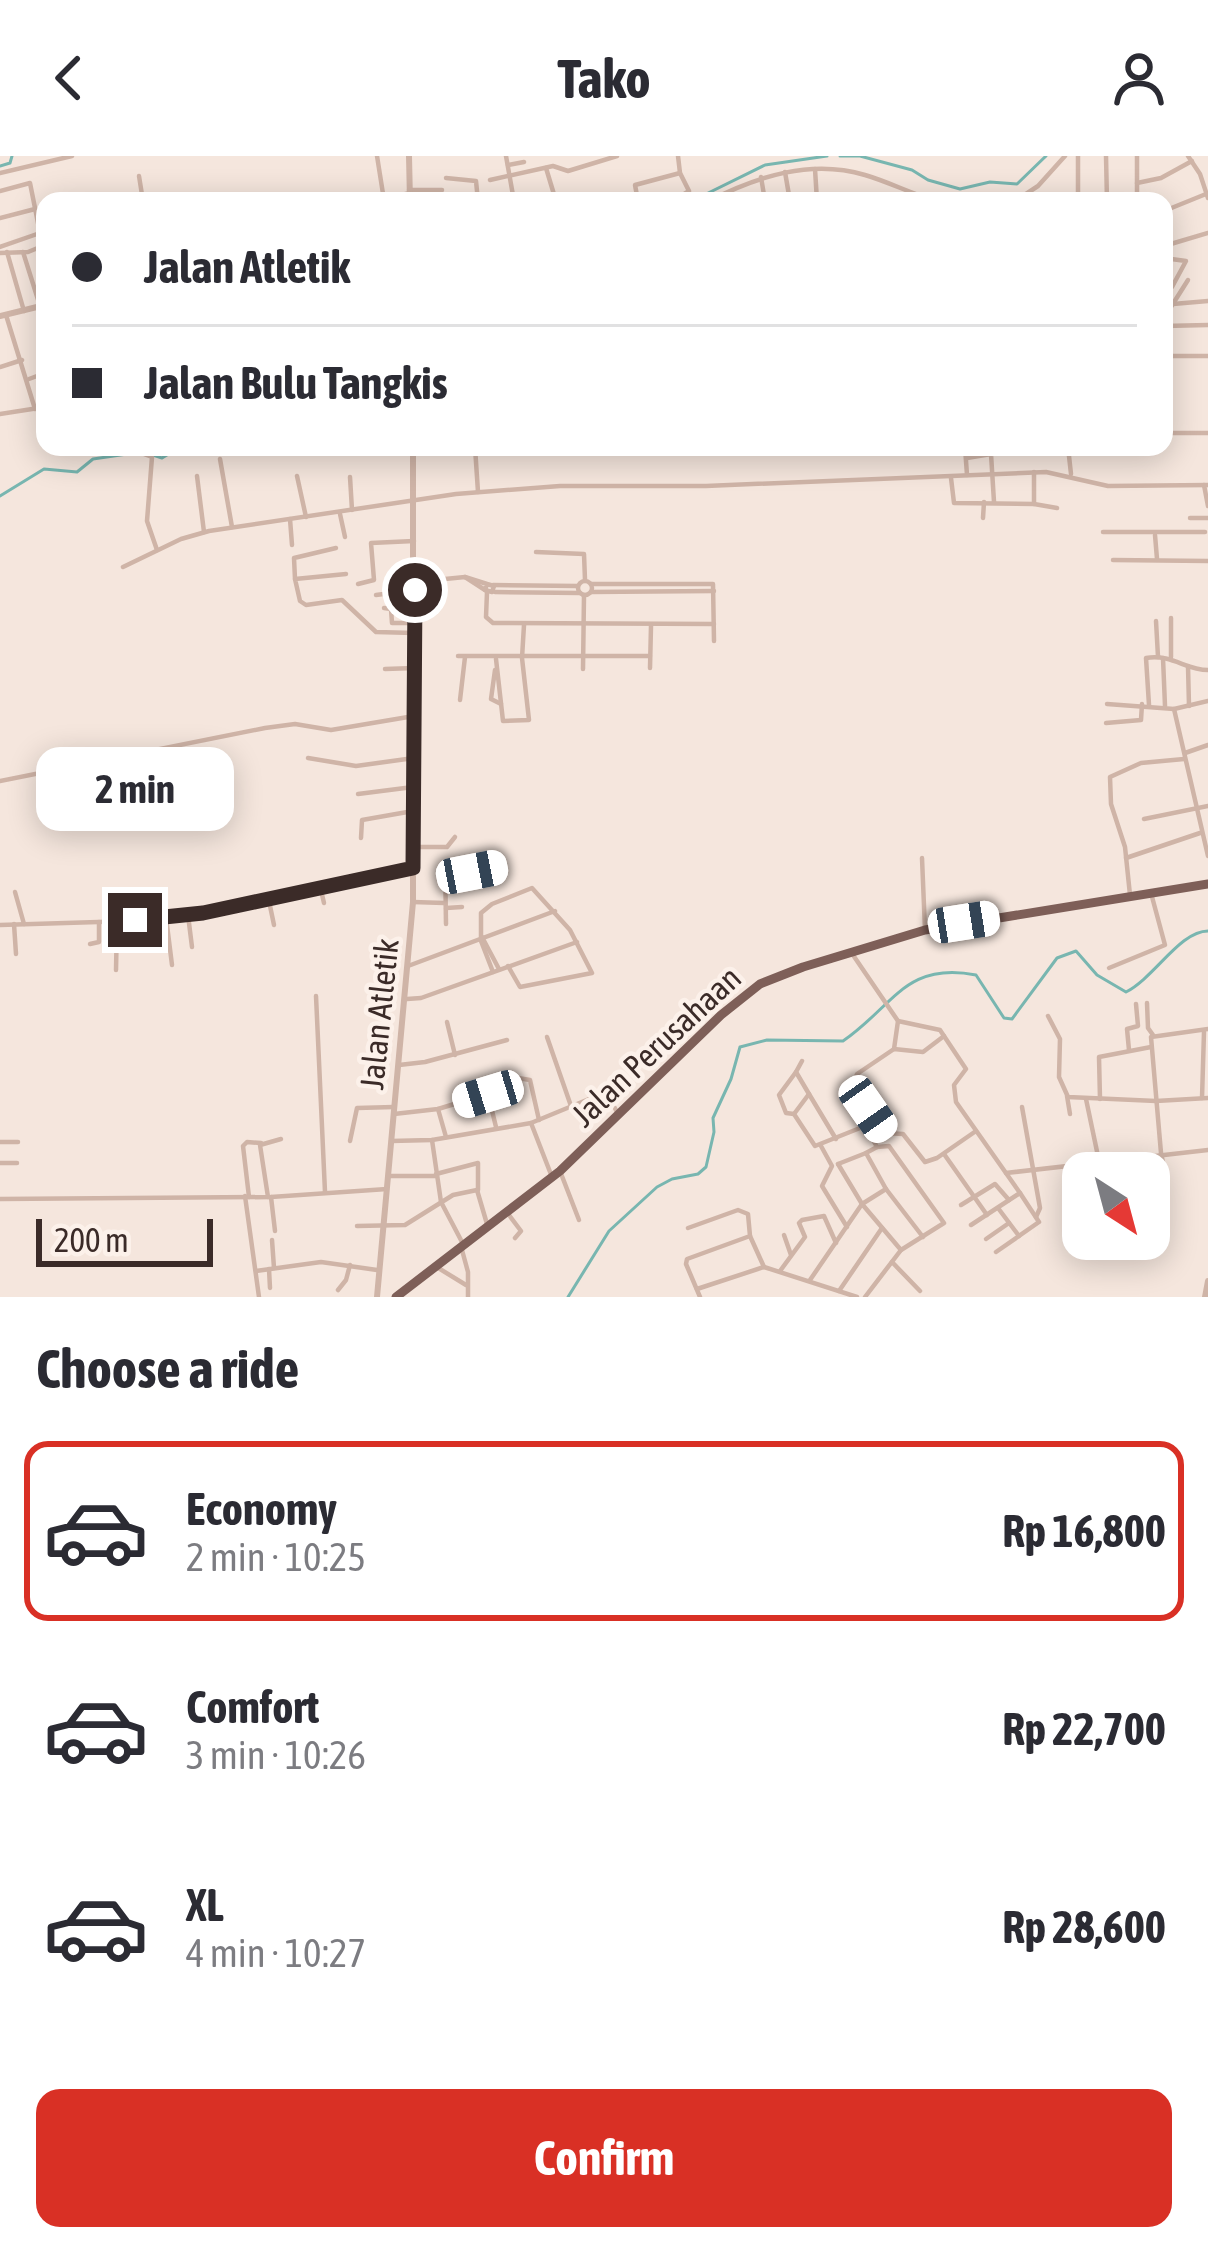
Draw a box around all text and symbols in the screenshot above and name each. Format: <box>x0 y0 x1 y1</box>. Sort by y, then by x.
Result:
icon: back <box>36 45 102 111</box>
icon: person <box>1106 45 1172 111</box>
text: Tako <box>557 48 651 109</box>
text: Jalan Atletik <box>144 241 350 293</box>
text: Jalan Bulu Tangkis <box>144 357 448 409</box>
route start <box>388 563 442 617</box>
callout: 2 min <box>36 746 234 830</box>
text: 2 min <box>95 767 175 811</box>
car <box>433 847 511 897</box>
route end <box>108 893 162 947</box>
car <box>926 899 1002 945</box>
street label: Jalan Atletik <box>352 937 406 1091</box>
street label: Jalan Perusahaan <box>564 958 748 1134</box>
car <box>448 1066 528 1122</box>
car <box>833 1069 903 1149</box>
north arrow <box>1062 1152 1170 1260</box>
map controls <box>1062 1152 1170 1260</box>
scale bar <box>36 1213 213 1266</box>
text: 200 m <box>54 1221 129 1259</box>
text: Choose a ride <box>36 1338 299 1399</box>
icon: car <box>42 1477 150 1585</box>
text: Economy <box>186 1483 337 1535</box>
text: Rp 16,800 <box>1002 1505 1166 1557</box>
text: 2 min · 10:25 <box>186 1535 366 1579</box>
icon: car <box>42 1675 150 1783</box>
text: Comfort <box>186 1681 319 1733</box>
text: Rp 22,700 <box>1002 1703 1166 1755</box>
text: 3 min · 10:26 <box>186 1733 366 1777</box>
icon: car <box>42 1873 150 1981</box>
text: XL <box>186 1879 224 1931</box>
text: Rp 28,600 <box>1002 1901 1166 1953</box>
text: 4 min · 10:27 <box>186 1931 366 1975</box>
button: Confirm <box>36 2089 1172 2227</box>

